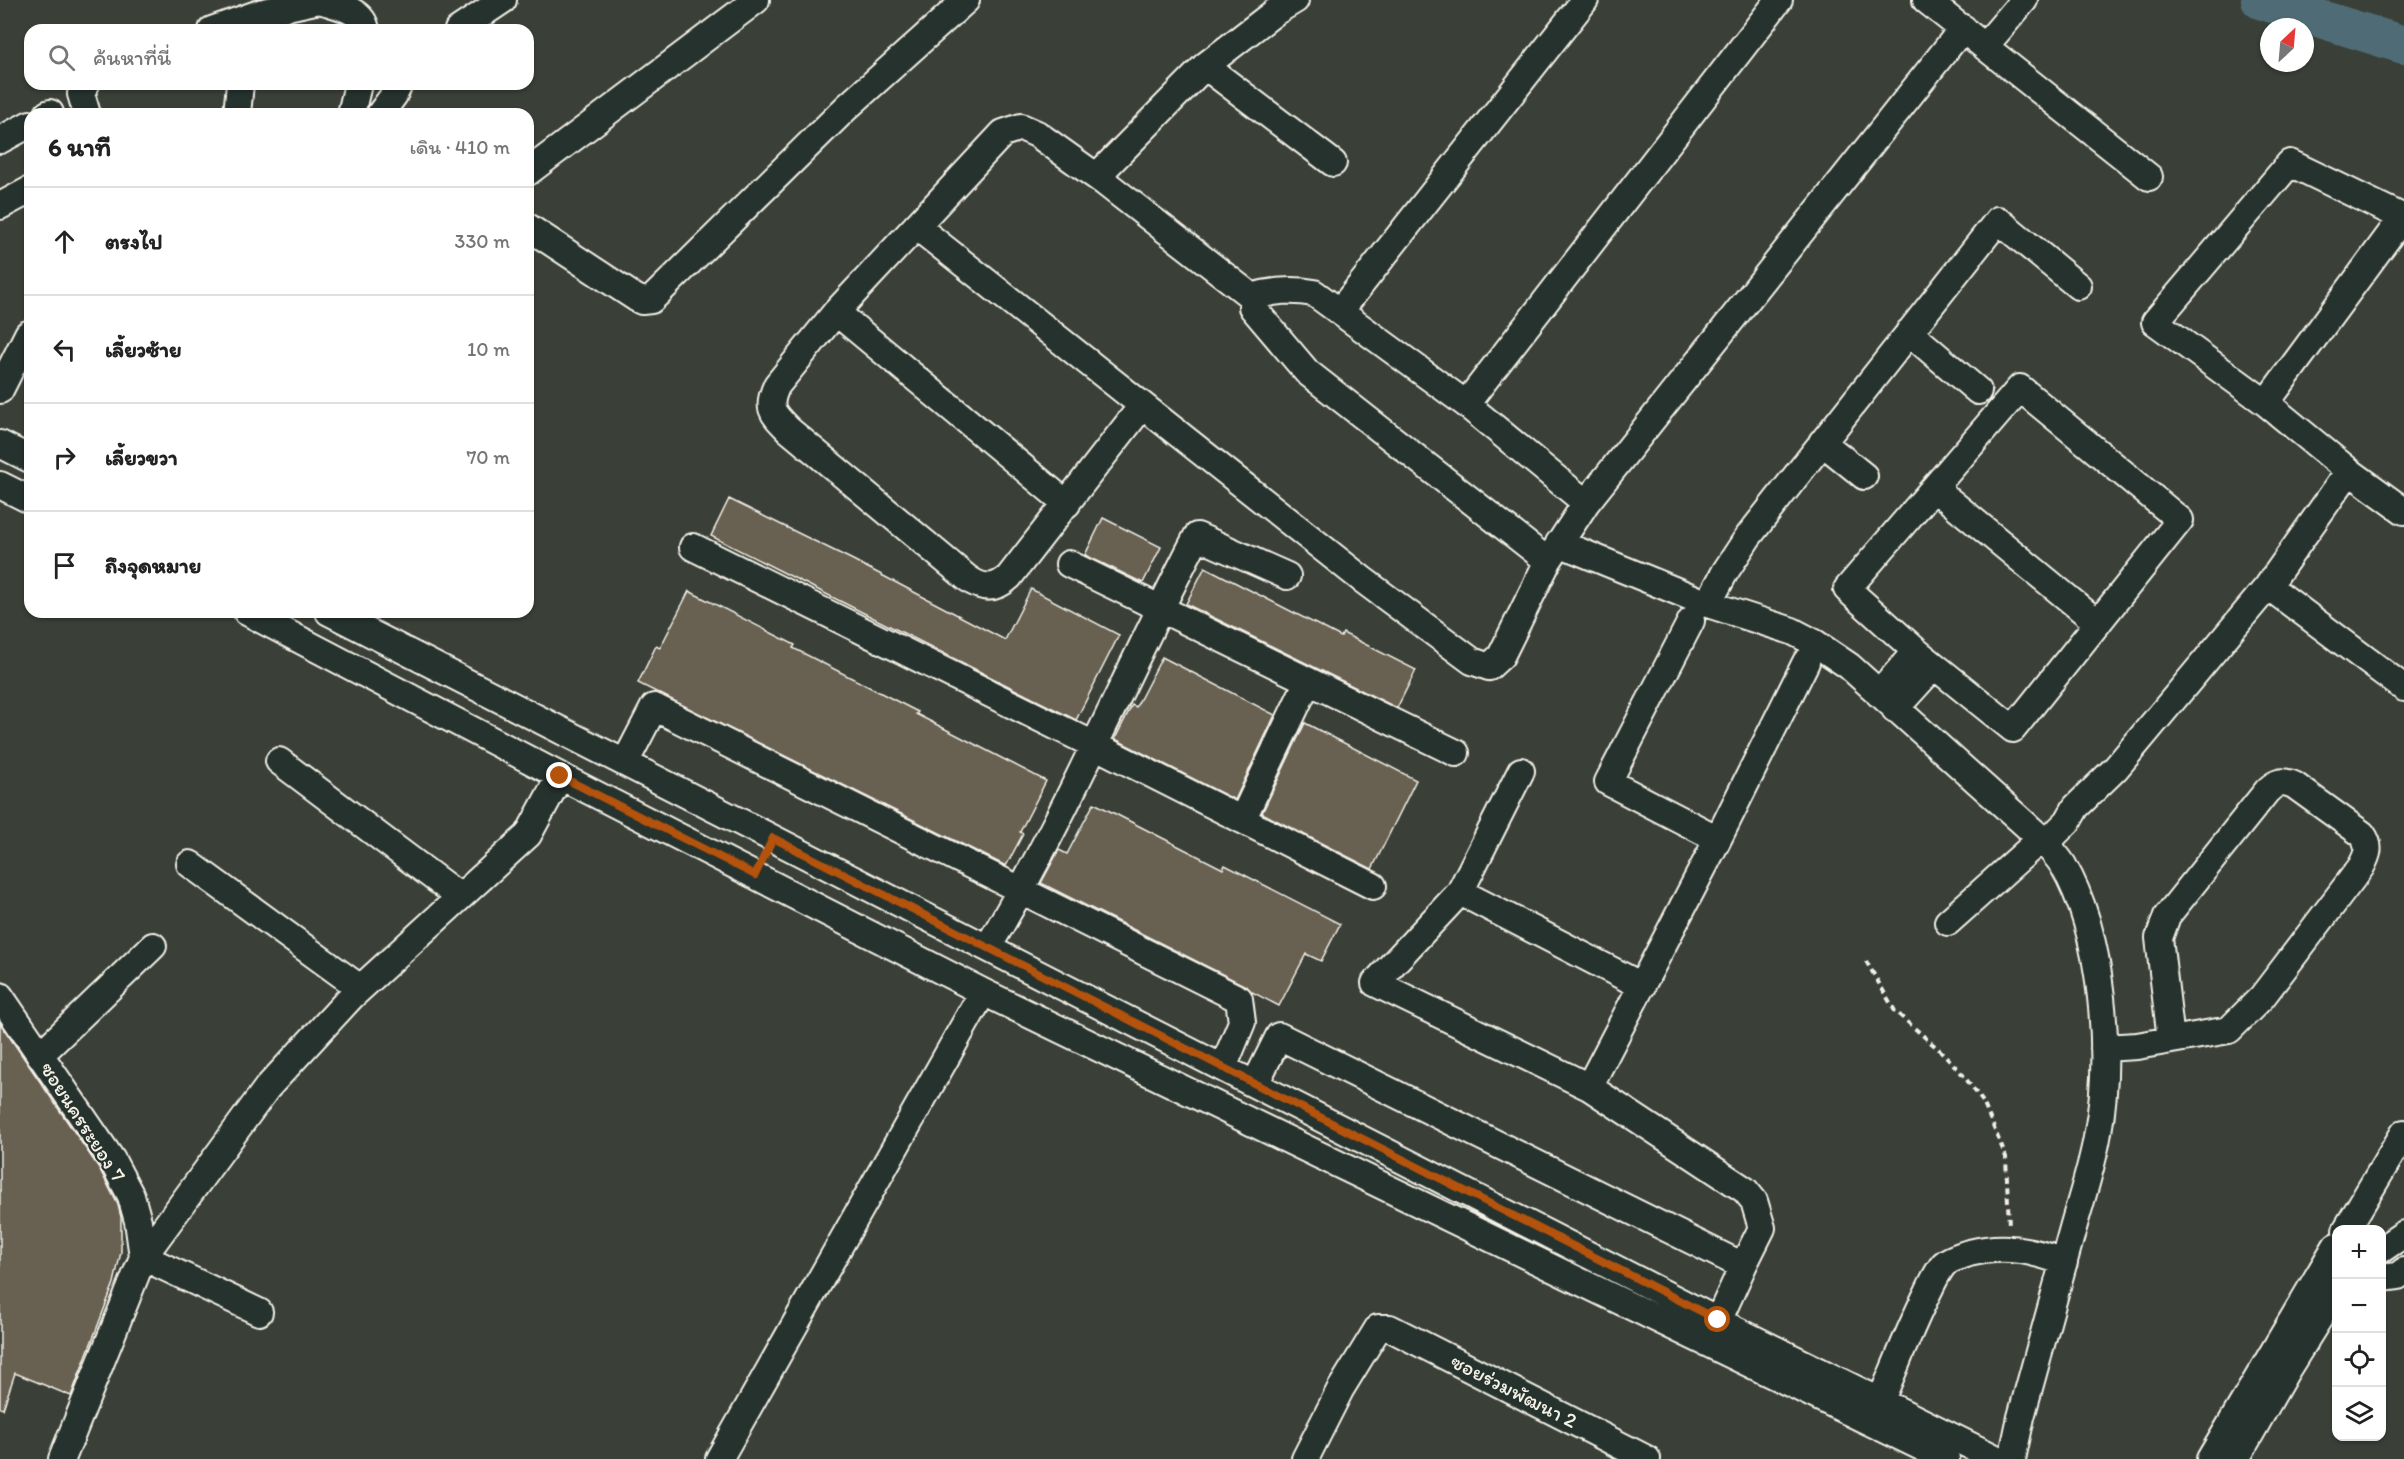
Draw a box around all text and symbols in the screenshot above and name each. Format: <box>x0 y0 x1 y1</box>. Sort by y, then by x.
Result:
north arrow <box>2260 18 2314 72</box>
search box <box>24 24 534 90</box>
icon: search <box>45 41 78 74</box>
text: ค้นหาที่นี่ <box>93 44 171 71</box>
text: 6 นาที <box>48 131 111 163</box>
text: เดิน · 410 m <box>409 135 510 159</box>
icon: ahead <box>48 225 81 258</box>
text: ตรงไป <box>105 228 163 255</box>
text: 330 m <box>455 229 510 253</box>
icon: left <box>48 333 81 366</box>
text: เลี้ยวซ้าย <box>105 336 181 363</box>
text: 10 m <box>467 337 510 361</box>
icon: right <box>48 441 81 474</box>
text: เลี้ยวขวา <box>105 444 178 471</box>
text: 70 m <box>466 445 510 469</box>
icon: arrive <box>48 549 81 582</box>
text: ถึงจุดหมาย <box>105 552 201 579</box>
route end <box>546 762 572 788</box>
street label: ซอยนครระยอง 7 <box>35 1057 131 1186</box>
map controls <box>2332 1225 2386 1441</box>
button: + <box>2332 1225 2386 1279</box>
button: − <box>2332 1279 2386 1333</box>
route start <box>1704 1306 1730 1332</box>
button: locate <box>2332 1333 2386 1387</box>
street label: ซอยร่วมพัฒนา 2 <box>1447 1348 1581 1433</box>
button: layers <box>2332 1387 2386 1441</box>

